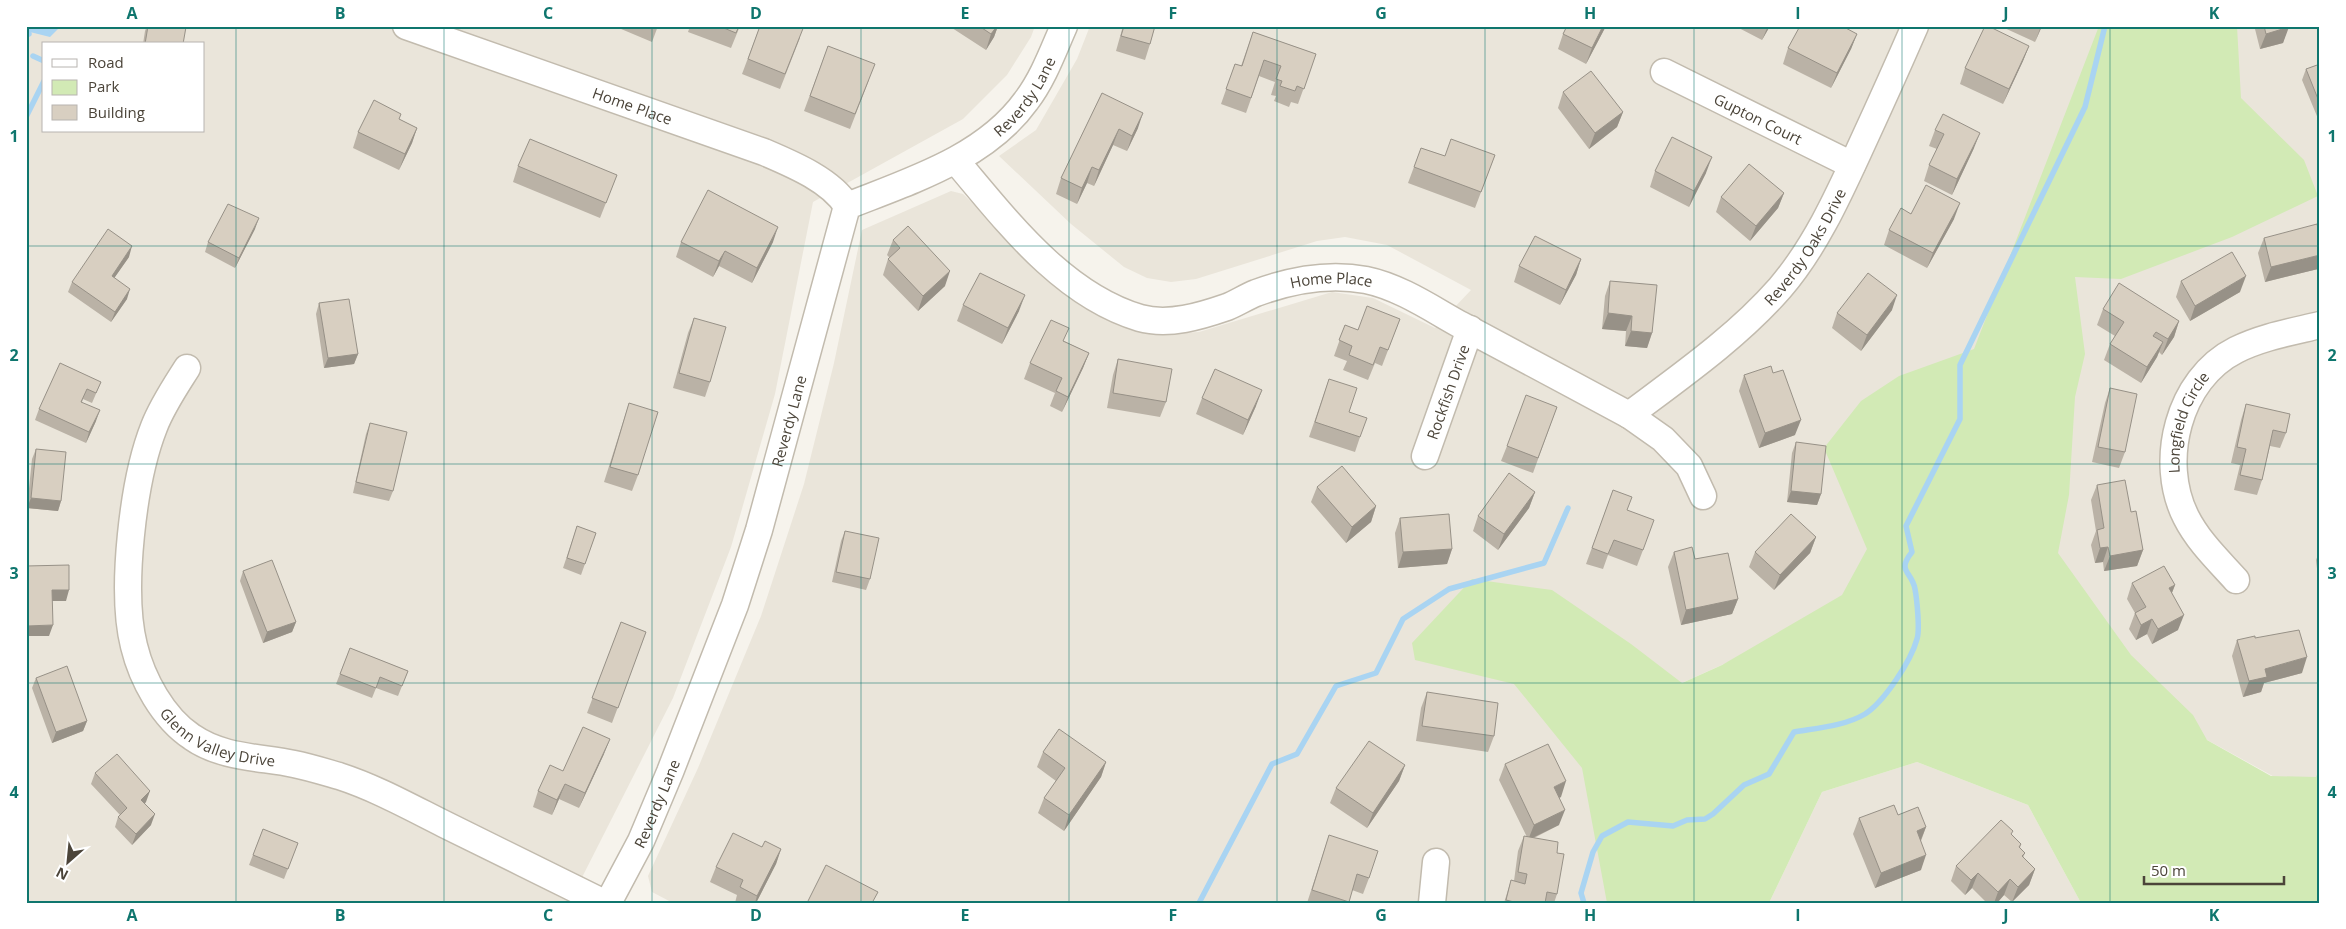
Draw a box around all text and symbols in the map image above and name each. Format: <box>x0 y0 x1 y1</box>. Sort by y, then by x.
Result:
text: A <box>126 2 138 24</box>
text: B <box>335 2 345 24</box>
text: C <box>543 2 553 24</box>
text: D <box>750 2 762 24</box>
text: E <box>961 2 970 24</box>
text: F <box>1169 2 1177 24</box>
text: G <box>1375 2 1387 24</box>
text: H <box>1584 2 1596 24</box>
text: I <box>1795 2 1801 24</box>
text: J <box>2001 2 2009 24</box>
text: K <box>2209 2 2220 24</box>
legend <box>42 42 205 132</box>
text: Road <box>88 52 124 72</box>
street label: Reverdy Lane <box>989 54 1060 141</box>
text: Park <box>88 76 119 96</box>
street label: Home Place <box>590 82 675 129</box>
street label: Gupton Court <box>1711 88 1806 149</box>
text: Building <box>88 102 145 122</box>
text: 1 <box>9 125 19 147</box>
text: 1 <box>2327 125 2337 147</box>
street label: Reverdy Oaks Drive <box>1759 185 1850 309</box>
street label: Home Place <box>1288 267 1375 292</box>
street label: Rockfish Drive <box>1422 342 1474 442</box>
text: 2 <box>9 344 19 366</box>
text: 2 <box>2327 344 2337 366</box>
street label: Longfield Circle <box>2163 367 2213 474</box>
street label: Reverdy Lane <box>767 373 811 469</box>
text: 3 <box>9 562 19 584</box>
text: 3 <box>2327 562 2337 584</box>
street label: Glenn Valley Drive <box>156 703 277 771</box>
street label: Reverdy Lane <box>629 756 684 851</box>
text: 4 <box>9 781 19 803</box>
text: 4 <box>2327 781 2337 803</box>
north arrow <box>42 836 92 886</box>
scale bar <box>2144 854 2284 886</box>
text: 50 m <box>2151 860 2186 880</box>
text: N <box>52 863 71 885</box>
text: A <box>126 904 138 926</box>
text: B <box>335 904 345 926</box>
text: C <box>543 904 553 926</box>
text: D <box>750 904 762 926</box>
text: E <box>961 904 970 926</box>
text: F <box>1169 904 1177 926</box>
text: G <box>1375 904 1387 926</box>
text: H <box>1584 904 1596 926</box>
text: I <box>1795 904 1801 926</box>
text: J <box>2001 904 2009 926</box>
text: K <box>2209 904 2220 926</box>

